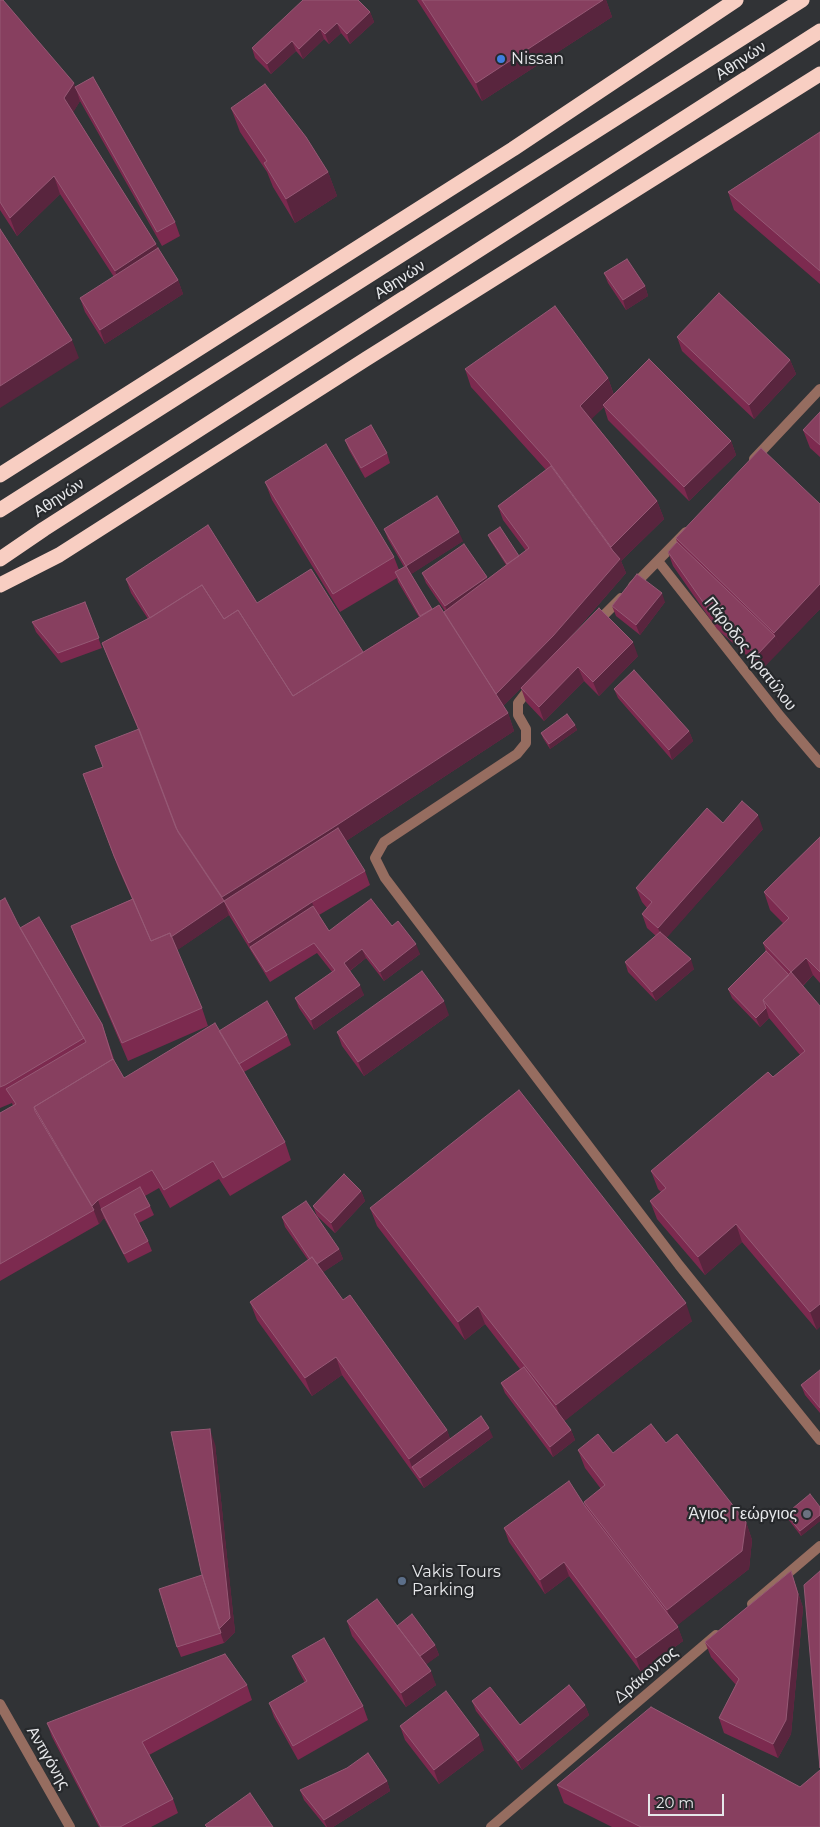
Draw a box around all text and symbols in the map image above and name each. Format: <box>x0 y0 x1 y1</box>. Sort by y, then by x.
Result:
street label: Αθηνών <box>712 37 770 85</box>
place label: Nissan <box>511 49 564 69</box>
marker: Nissan <box>495 53 507 65</box>
street label: Αθηνών <box>371 256 429 304</box>
street label: Αθηνών <box>30 474 88 522</box>
street label: Πάροδος Κρατύλου <box>700 593 800 715</box>
place label: Άγιος Γεώργιος <box>689 1504 797 1524</box>
marker: Άγιος Γεώργιος <box>801 1508 813 1520</box>
place label: Vakis Tours Parking <box>412 1562 501 1600</box>
marker: Vakis Tours Parking <box>396 1575 408 1587</box>
street label: Δράκοντος <box>610 1643 682 1707</box>
street label: Αντιγόνης <box>22 1723 74 1793</box>
scale bar <box>650 1784 726 1816</box>
text: 20 m <box>656 1793 694 1812</box>

